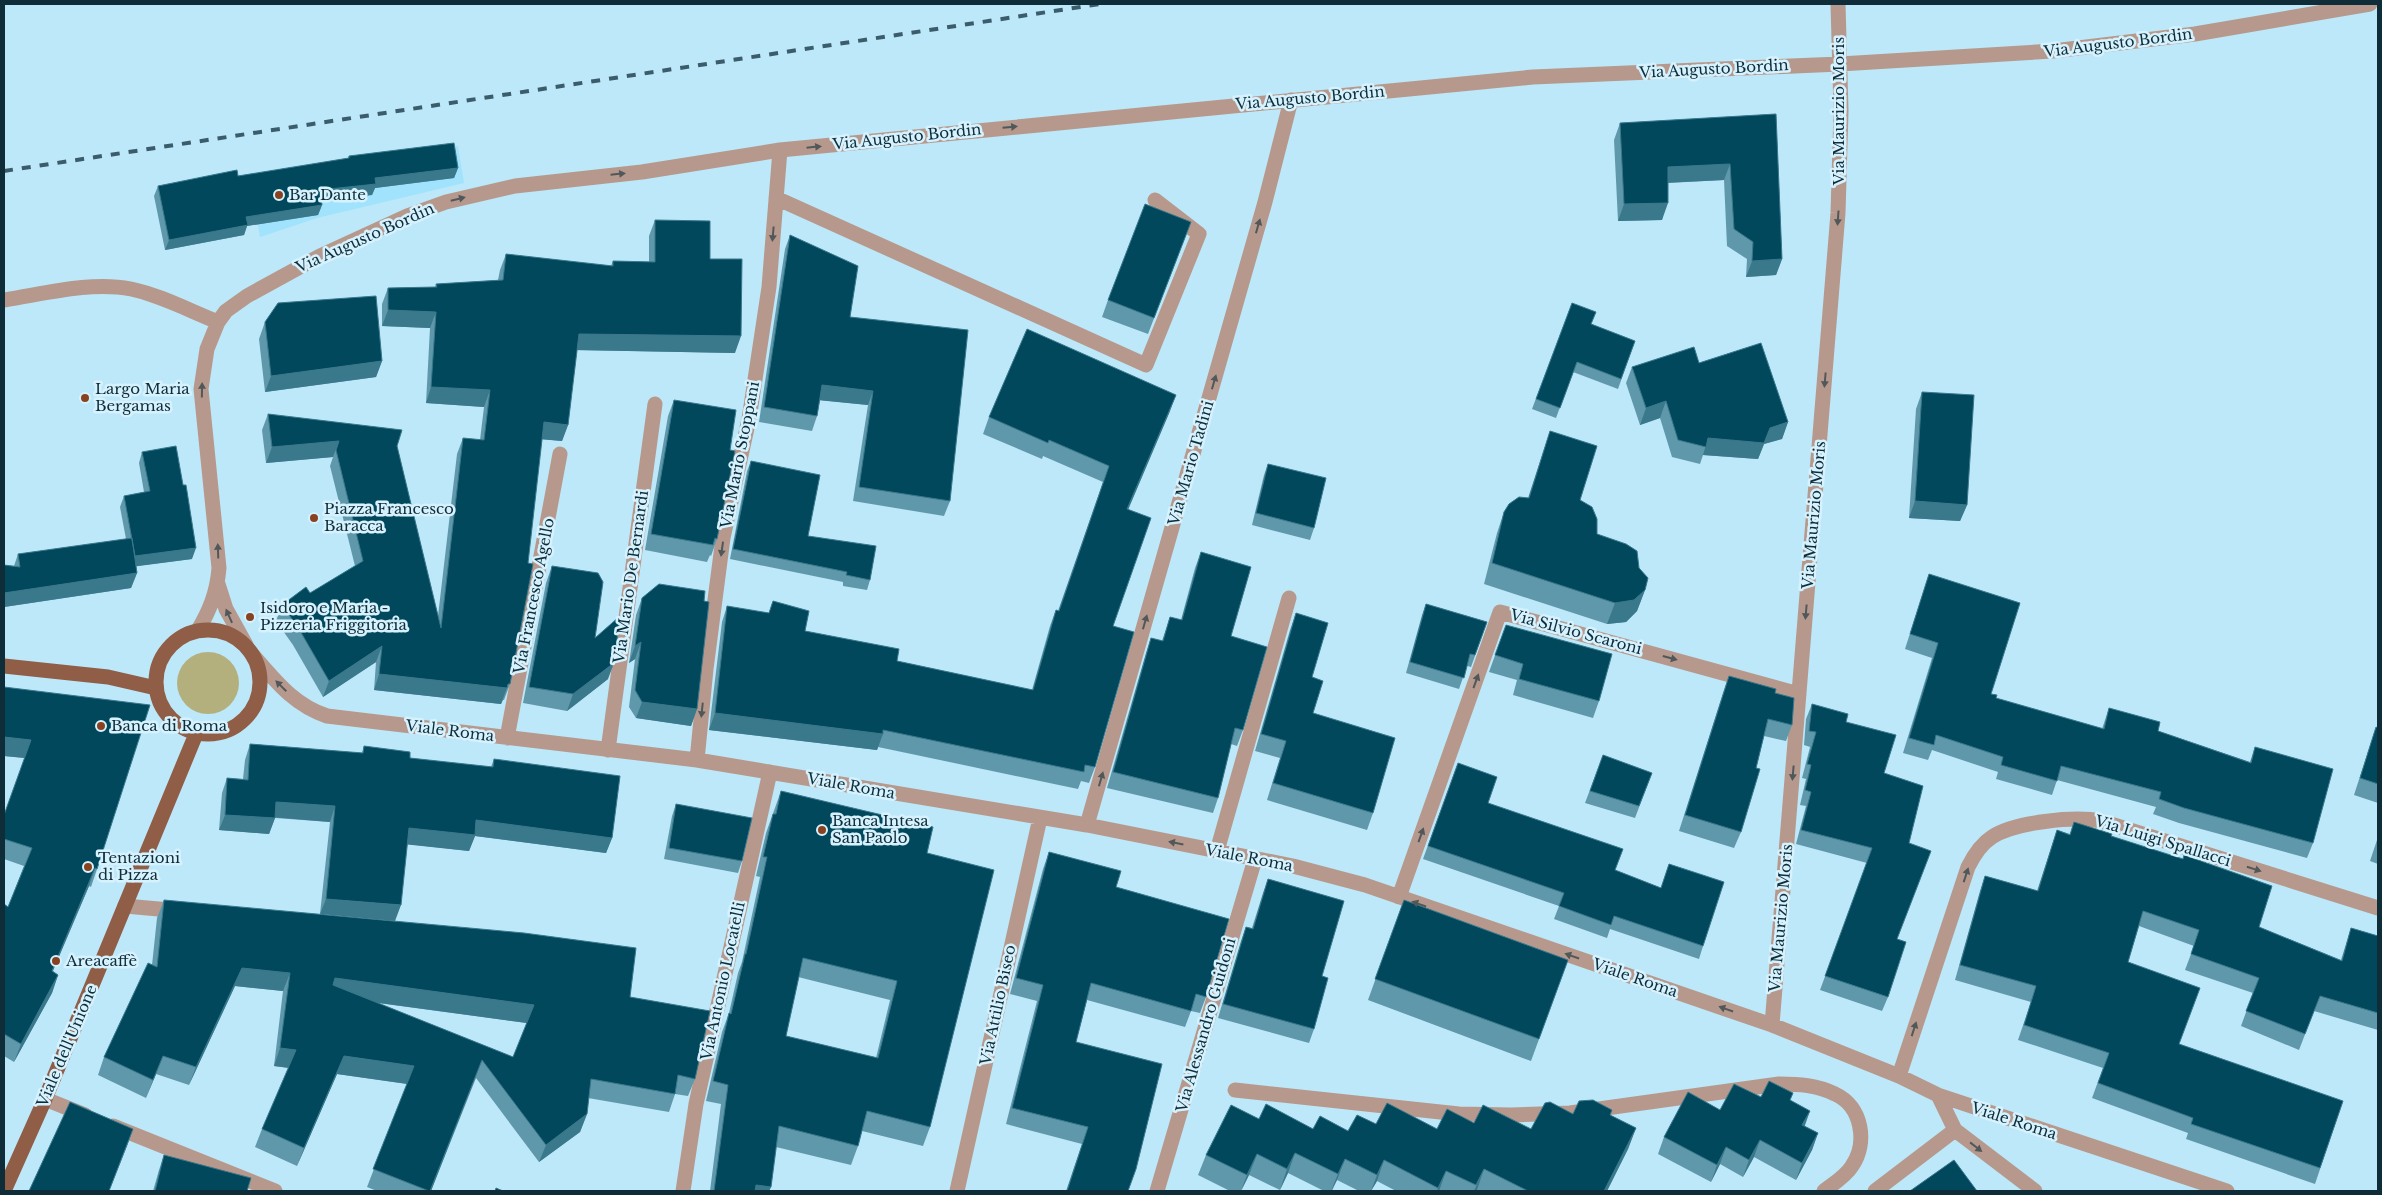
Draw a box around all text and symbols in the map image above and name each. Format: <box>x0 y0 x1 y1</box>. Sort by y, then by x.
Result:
street label: Via Augusto Bordin <box>2042 24 2193 61</box>
street label: Via Maurizio Moris <box>1829 37 1848 186</box>
street label: Via Augusto Bordin <box>1638 55 1789 82</box>
street label: Via Augusto Bordin <box>1234 82 1385 114</box>
street label: Via Augusto Bordin <box>831 119 982 154</box>
one-way arrow <box>1003 122 1019 130</box>
one-way arrow <box>806 142 822 150</box>
one-way arrow <box>611 170 627 178</box>
place label: Bar Dante <box>289 185 366 204</box>
marker: Bar Dante <box>273 189 285 201</box>
one-way arrow <box>450 195 465 203</box>
street label: Via Augusto Bordin <box>292 198 437 277</box>
one-way arrow <box>1834 210 1842 226</box>
one-way arrow <box>1255 218 1263 233</box>
one-way arrow <box>769 226 777 242</box>
one-way arrow <box>1821 372 1829 388</box>
one-way arrow <box>1210 374 1218 389</box>
place label: Largo Maria Bergamas <box>95 379 190 415</box>
street label: Via Mario Stoppani <box>716 380 763 531</box>
one-way arrow <box>198 382 206 398</box>
marker: Largo Maria Bergamas <box>79 392 91 404</box>
street label: Via Mario Tadini <box>1163 398 1217 529</box>
street label: Via Maurizio Moris <box>1797 440 1829 591</box>
street label: Via Mario De Bernardi <box>609 489 652 666</box>
place label: Piazza Francesco Baracca <box>324 499 454 535</box>
marker: Piazza Francesco Baracca <box>308 512 320 524</box>
street label: Via Francesco Agello <box>509 516 558 677</box>
one-way arrow <box>717 541 725 557</box>
one-way arrow <box>214 543 222 559</box>
place label: Isidoro e Maria - Pizzeria Friggitoria <box>260 598 407 634</box>
one-way arrow <box>1802 604 1810 620</box>
street label: Via Silvio Scaroni <box>1507 605 1644 658</box>
one-way arrow <box>225 609 233 623</box>
marker: Isidoro e Maria - Pizzeria Friggitoria <box>244 611 256 623</box>
one-way arrow <box>1142 615 1150 630</box>
one-way arrow <box>1663 655 1678 663</box>
one-way arrow <box>1473 674 1480 689</box>
one-way arrow <box>275 680 287 692</box>
one-way arrow <box>698 703 706 719</box>
place label: Banca di Roma <box>111 716 228 735</box>
street label: Viale Roma <box>404 716 496 745</box>
marker: Banca di Roma <box>95 720 107 732</box>
one-way arrow <box>1788 766 1796 782</box>
street label: Viale Roma <box>805 768 897 803</box>
one-way arrow <box>1097 771 1105 786</box>
place label: Banca Intesa San Paolo <box>832 811 929 847</box>
street label: Via Luigi Spallacci <box>2092 811 2233 870</box>
marker: Banca Intesa San Paolo <box>816 824 828 836</box>
one-way arrow <box>1418 827 1426 842</box>
one-way arrow <box>1169 839 1184 847</box>
street label: Viale Roma <box>1203 840 1295 875</box>
street label: Via Maurizio Moris <box>1764 843 1796 994</box>
place label: Tentazioni di Pizza <box>98 848 180 884</box>
marker: Tentazioni di Pizza <box>82 861 94 873</box>
one-way arrow <box>2247 865 2262 873</box>
one-way arrow <box>1962 867 1970 882</box>
one-way arrow <box>1411 899 1426 907</box>
street label: Via Antonio Locatelli <box>696 900 749 1063</box>
street label: Via Alessandro Guidoni <box>1171 935 1240 1115</box>
street label: Via Attilio Biseo <box>975 943 1020 1068</box>
place label: Areacaffè <box>65 951 137 970</box>
one-way arrow <box>1564 952 1579 960</box>
street label: Viale Roma <box>1589 954 1681 1001</box>
marker: Areacaffè <box>50 955 62 967</box>
street label: Viale dell'Unione <box>32 982 101 1111</box>
one-way arrow <box>1718 1005 1733 1013</box>
one-way arrow <box>1911 1022 1919 1037</box>
street label: Viale Roma <box>1968 1097 2060 1143</box>
one-way arrow <box>1970 1141 1983 1152</box>

